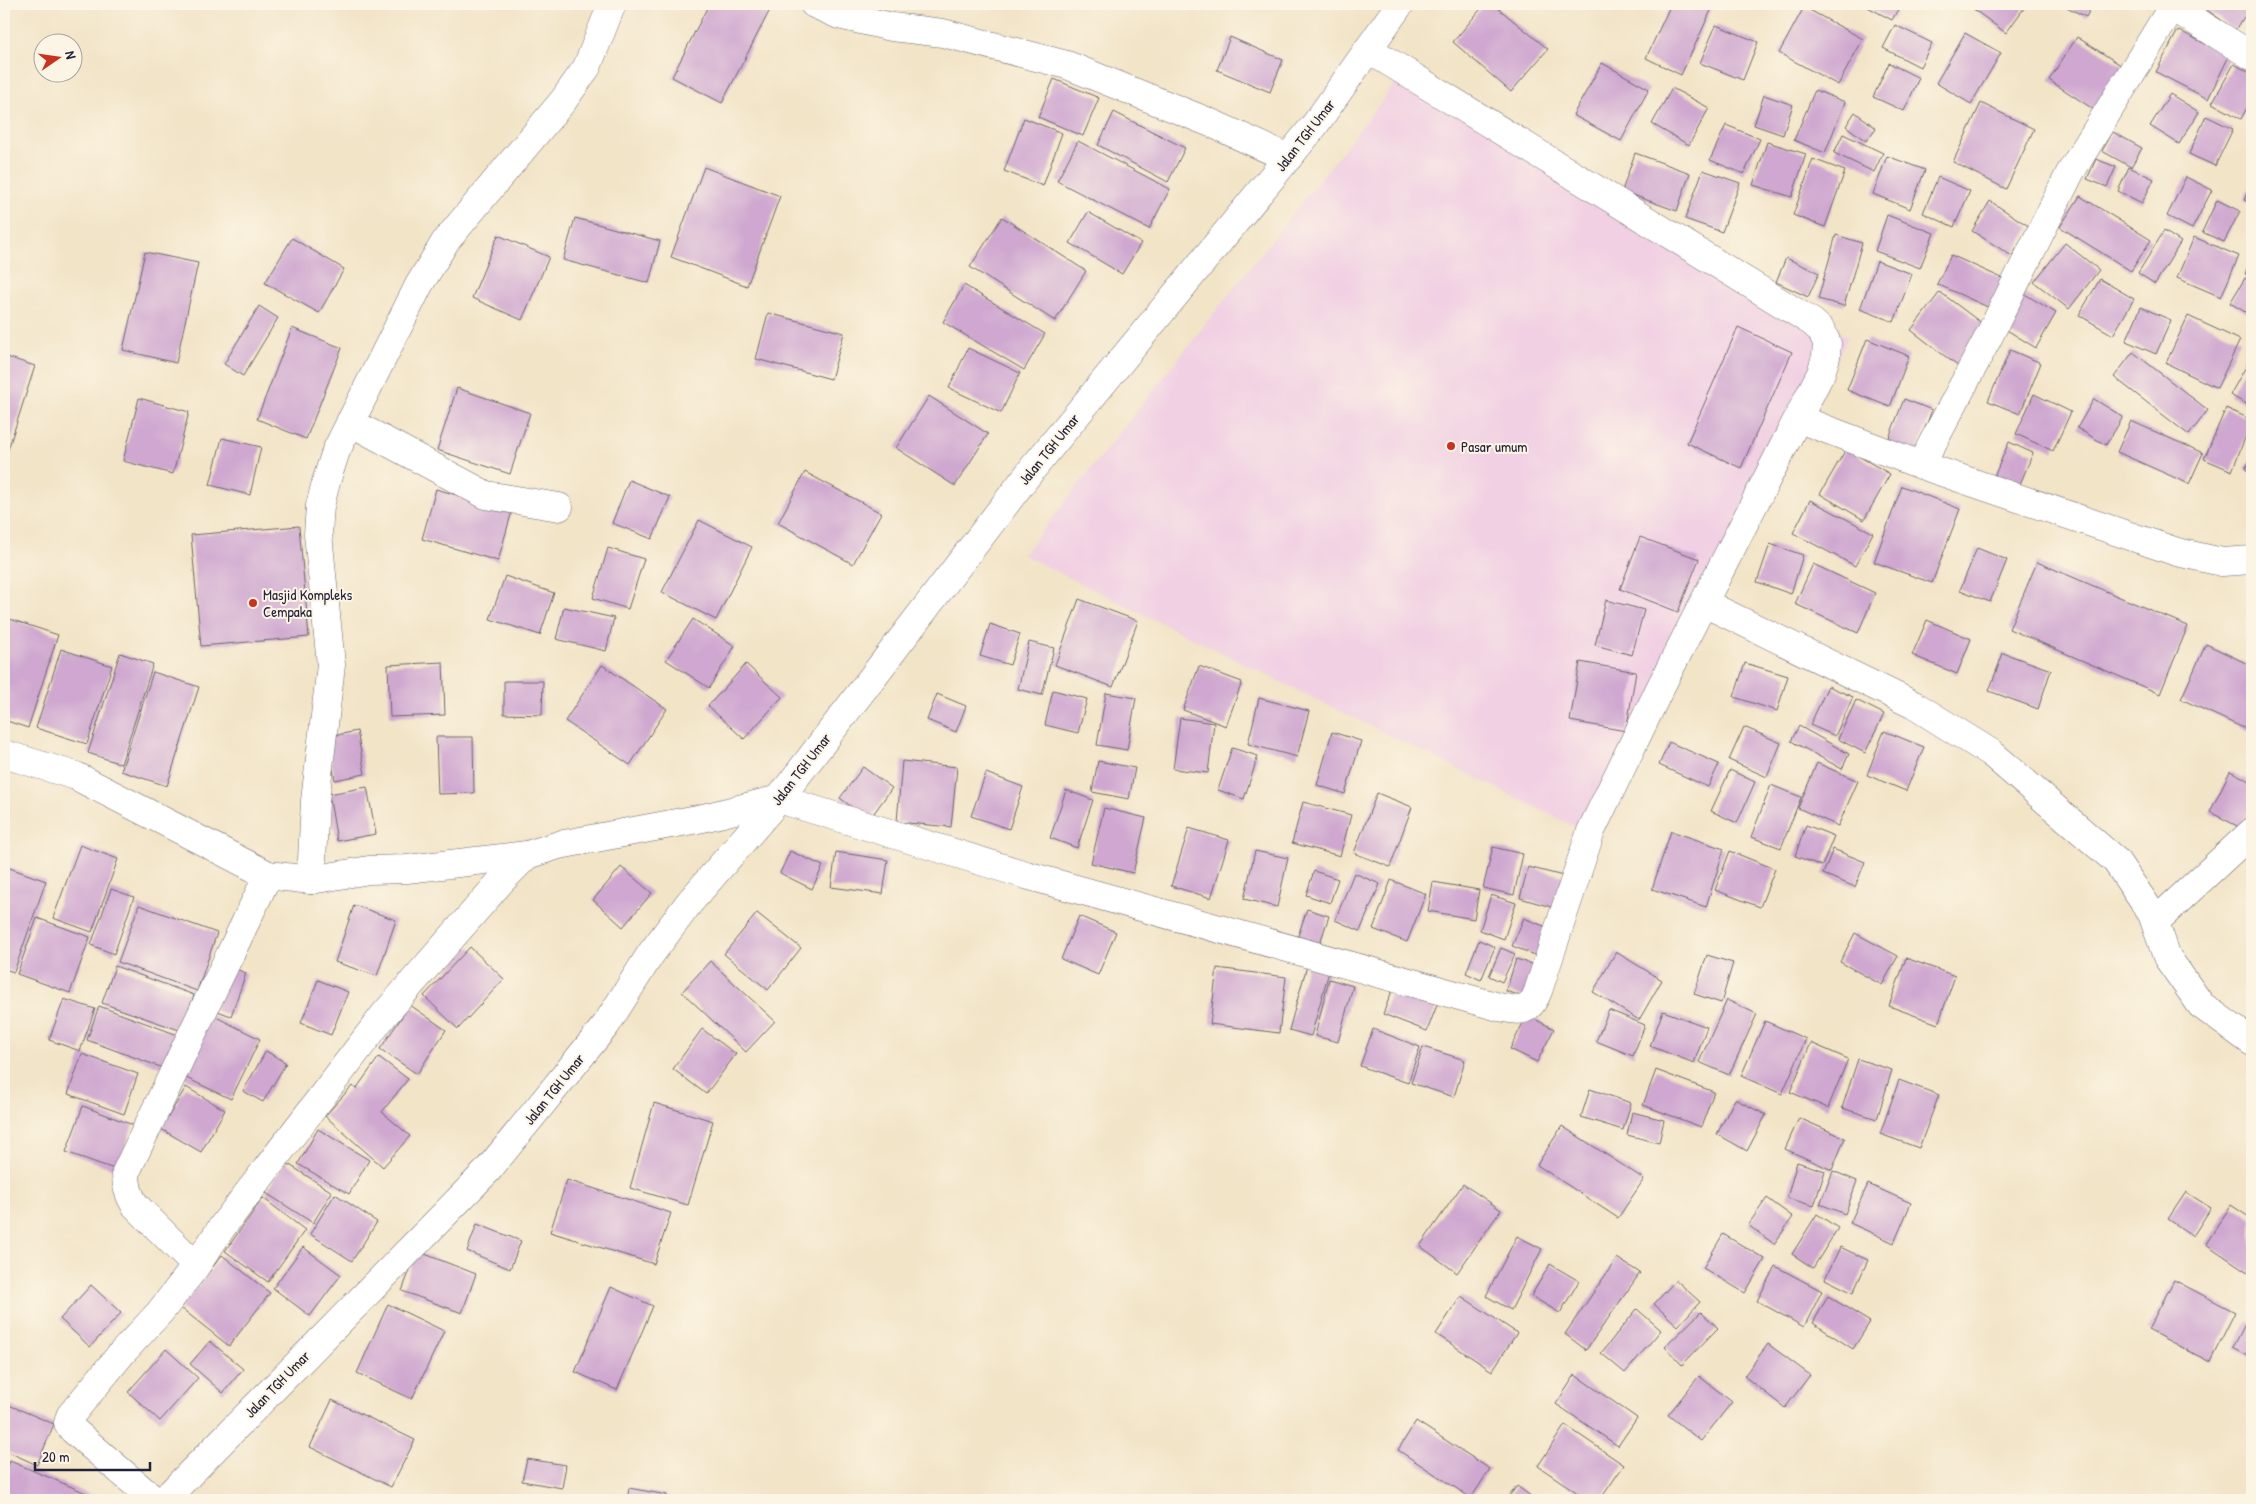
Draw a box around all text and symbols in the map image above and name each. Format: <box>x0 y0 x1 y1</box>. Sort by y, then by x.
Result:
north arrow <box>32 32 82 82</box>
text: N <box>61 49 81 61</box>
street label: Jalan TGH Umar <box>1270 94 1340 175</box>
street label: Jalan TGH Umar <box>1014 409 1084 489</box>
place label: Pasar umum <box>1461 436 1527 457</box>
marker: Pasar umum <box>1445 440 1457 452</box>
place label: Masjid Kompleks Cempaka <box>263 584 352 622</box>
marker: Masjid Kompleks Cempaka <box>247 597 259 609</box>
street label: Jalan TGH Umar <box>766 728 836 809</box>
street label: Jalan TGH Umar <box>519 1049 589 1129</box>
street label: Jalan TGH Umar <box>239 1345 315 1422</box>
scale bar <box>35 1439 150 1471</box>
text: 20 m <box>42 1446 69 1467</box>

